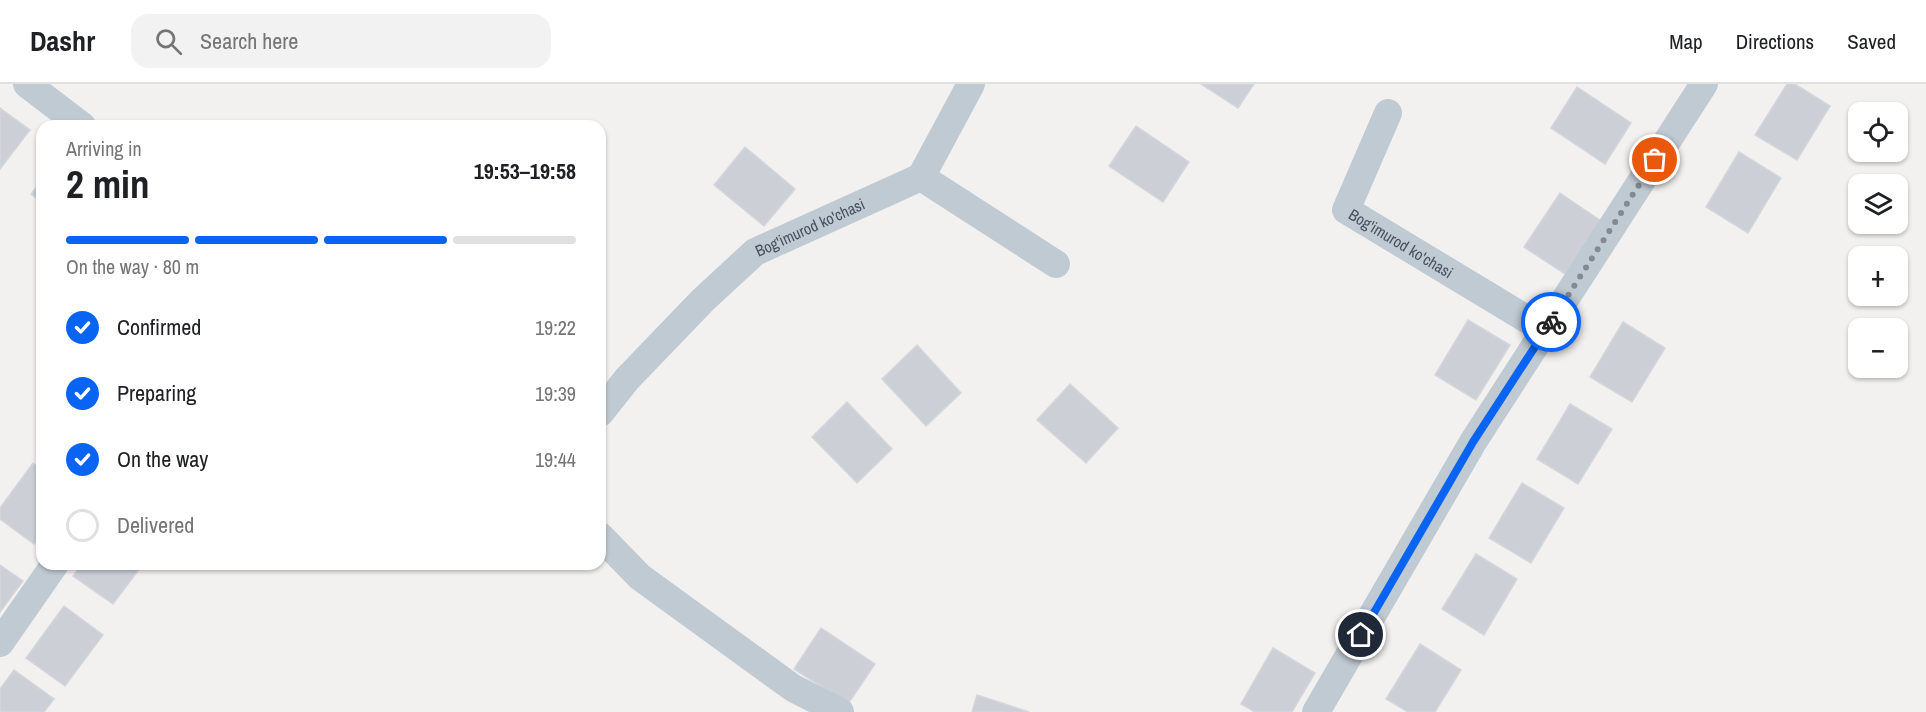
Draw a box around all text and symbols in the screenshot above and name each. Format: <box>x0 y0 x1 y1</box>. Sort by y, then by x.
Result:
search box <box>131 14 551 68</box>
text: Dashr <box>30 22 95 60</box>
icon: search <box>152 25 185 58</box>
text: Search here <box>200 26 298 56</box>
text: Map <box>1669 27 1703 56</box>
text: Directions <box>1736 27 1814 56</box>
text: Saved <box>1847 27 1896 56</box>
map controls <box>1848 102 1908 378</box>
button: locate <box>1848 102 1908 162</box>
pin <box>1629 134 1680 185</box>
text: Arriving in <box>66 135 142 162</box>
icon: bag <box>1638 143 1671 176</box>
text: 19:53–19:58 <box>474 156 576 186</box>
text: 2 min <box>66 158 150 210</box>
button: layers <box>1848 174 1908 234</box>
street label: Bog'imurod ko'chasi <box>751 193 868 262</box>
street label: Bog'imurod ko'chasi <box>1345 203 1457 283</box>
button: + <box>1848 246 1908 306</box>
text: On the way · 80 m <box>66 253 199 280</box>
courier <box>1521 292 1581 352</box>
icon: bike <box>1535 306 1568 339</box>
icon: check <box>66 311 99 344</box>
text: Confirmed <box>117 312 201 342</box>
text: 19:22 <box>535 314 576 341</box>
button: − <box>1848 318 1908 378</box>
icon: check <box>66 377 99 410</box>
text: Preparing <box>117 378 196 408</box>
text: 19:39 <box>535 380 576 407</box>
icon: check <box>66 443 99 476</box>
text: On the way <box>117 444 208 474</box>
text: 19:44 <box>535 446 576 473</box>
text: Delivered <box>117 510 194 540</box>
pin <box>1335 609 1386 660</box>
icon: home <box>1344 618 1377 651</box>

